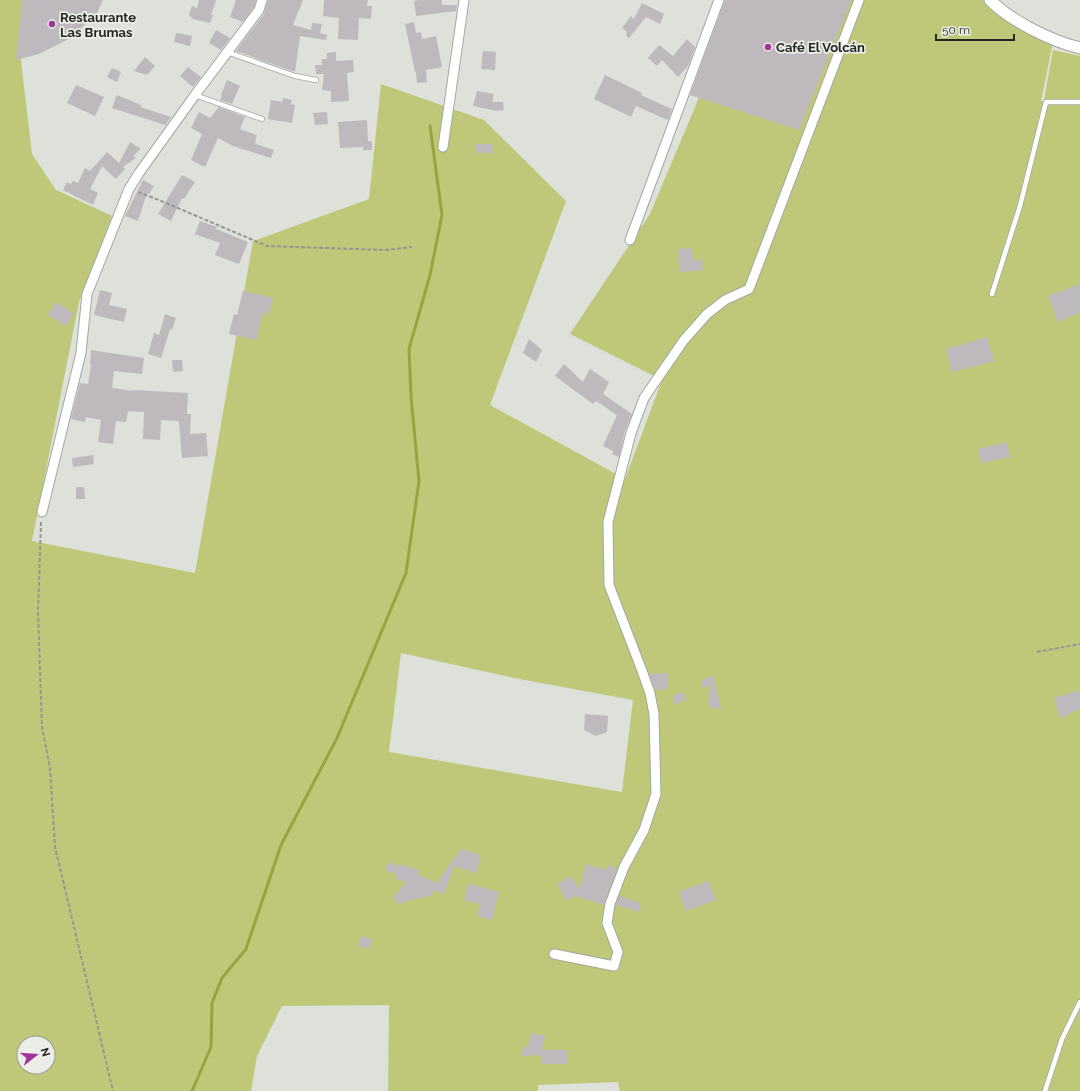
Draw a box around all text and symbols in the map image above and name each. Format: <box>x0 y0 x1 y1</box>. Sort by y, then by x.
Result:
place label: Restaurante Las Brumas <box>60 10 136 40</box>
scale bar <box>936 16 1014 42</box>
marker: Restaurante Las Brumas <box>47 19 57 29</box>
text: 50 m <box>942 23 970 37</box>
place label: Café El Volcán <box>776 40 865 55</box>
marker: Café El Volcán <box>763 42 773 52</box>
north arrow <box>16 1035 56 1075</box>
text: N <box>38 1046 53 1058</box>

